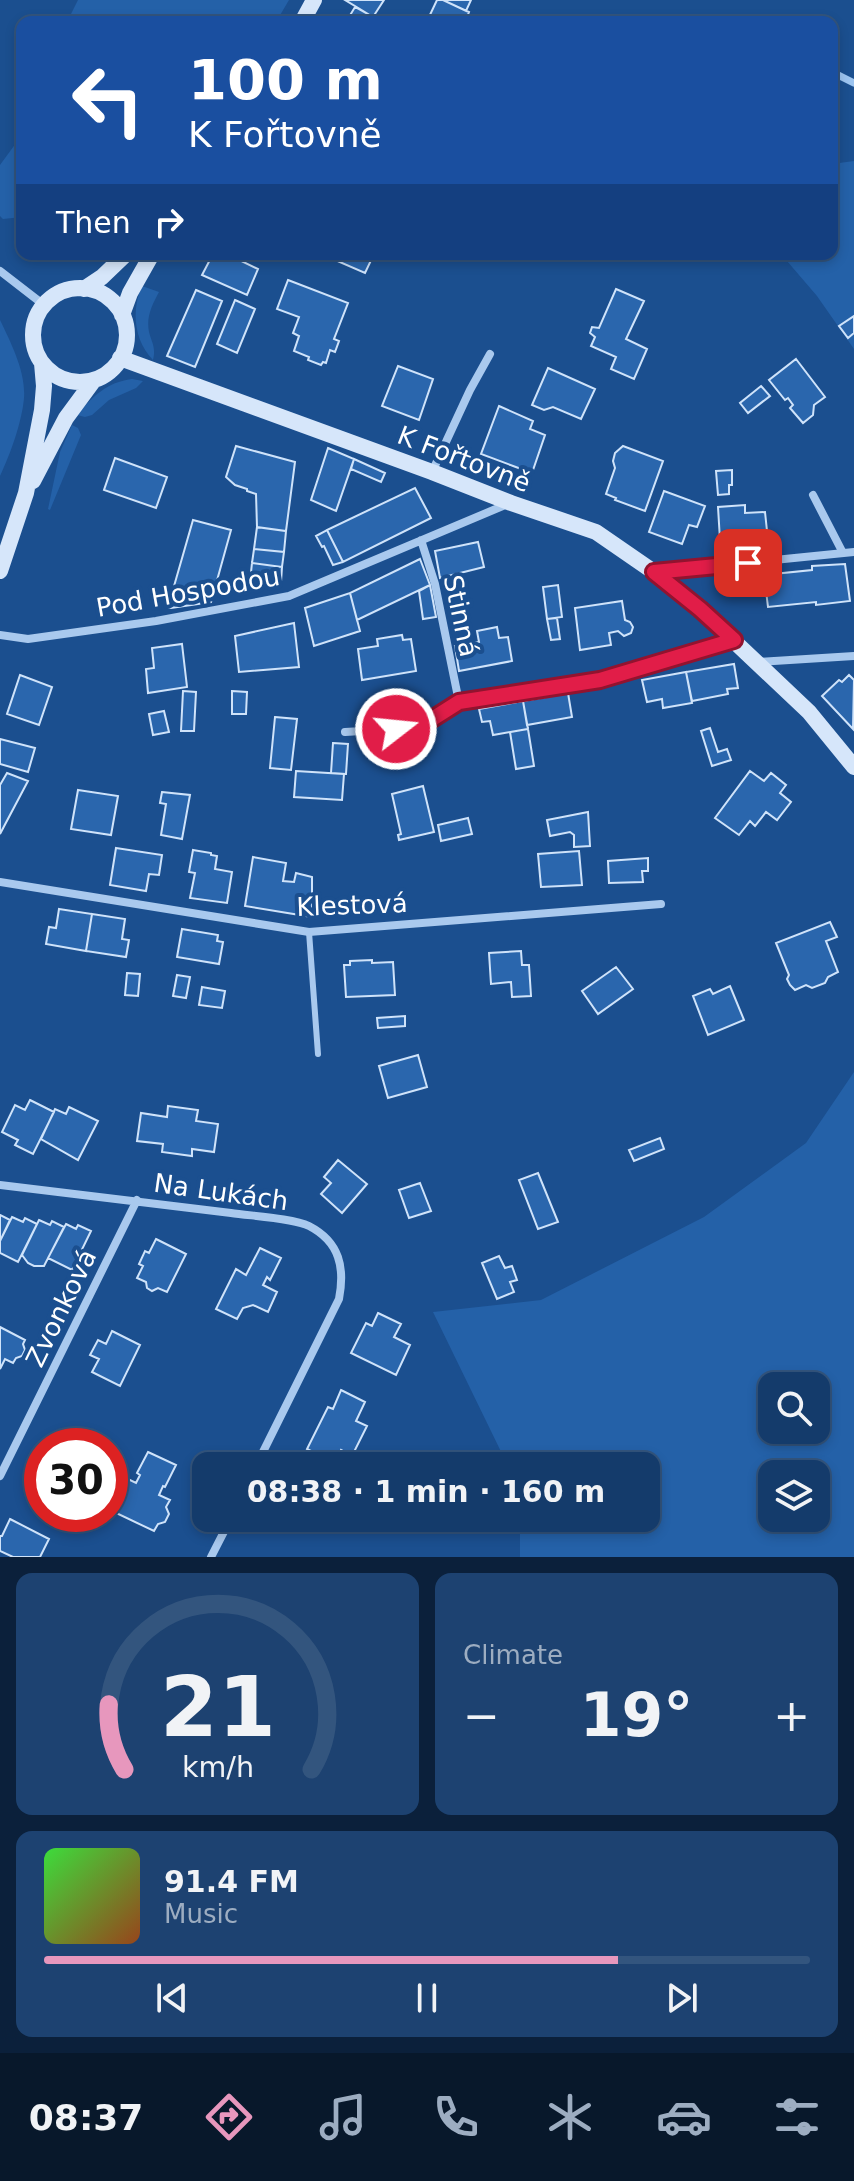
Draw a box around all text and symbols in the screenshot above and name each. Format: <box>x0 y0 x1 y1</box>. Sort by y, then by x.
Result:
text: 100 m <box>188 47 383 112</box>
icon: left <box>56 48 160 152</box>
text: K Fořtovně <box>188 114 382 155</box>
icon: right <box>147 200 191 244</box>
text: Then <box>56 205 131 240</box>
street label: K Fořtovně <box>393 420 535 498</box>
pin <box>714 529 782 597</box>
icon: arrive <box>726 541 770 585</box>
street label: Pod Hospodou <box>94 561 282 623</box>
street label: Stinná <box>438 572 484 660</box>
position arrow <box>354 687 438 771</box>
street label: Klestová <box>296 888 408 922</box>
street label: Na Lukách <box>152 1168 290 1216</box>
street label: Zvonková <box>20 1244 102 1372</box>
map controls <box>758 1372 830 1532</box>
button: search <box>758 1372 830 1444</box>
speed limit sign: 30 <box>24 1428 128 1532</box>
button: layers <box>758 1460 830 1532</box>
text: 08:38 · 1 min · 160 m <box>247 1474 605 1509</box>
text: Climate <box>463 1640 563 1670</box>
text: 21 <box>160 1659 275 1756</box>
text: 19° <box>580 1680 693 1750</box>
text: − <box>463 1690 500 1741</box>
text: + <box>773 1690 810 1741</box>
text: km/h <box>181 1750 254 1784</box>
text: 91.4 FM <box>164 1864 299 1899</box>
text: Music <box>164 1899 238 1929</box>
icon: previous <box>150 1976 194 2020</box>
icon: pause <box>405 1976 449 2020</box>
icon: next <box>660 1976 704 2020</box>
icon: directions <box>201 2089 257 2145</box>
icon: music <box>315 2089 371 2145</box>
icon: phone <box>428 2089 484 2145</box>
icon: climate <box>542 2089 598 2145</box>
icon: car <box>656 2089 712 2145</box>
icon: filters <box>769 2089 825 2145</box>
text: 08:37 <box>29 2097 143 2138</box>

